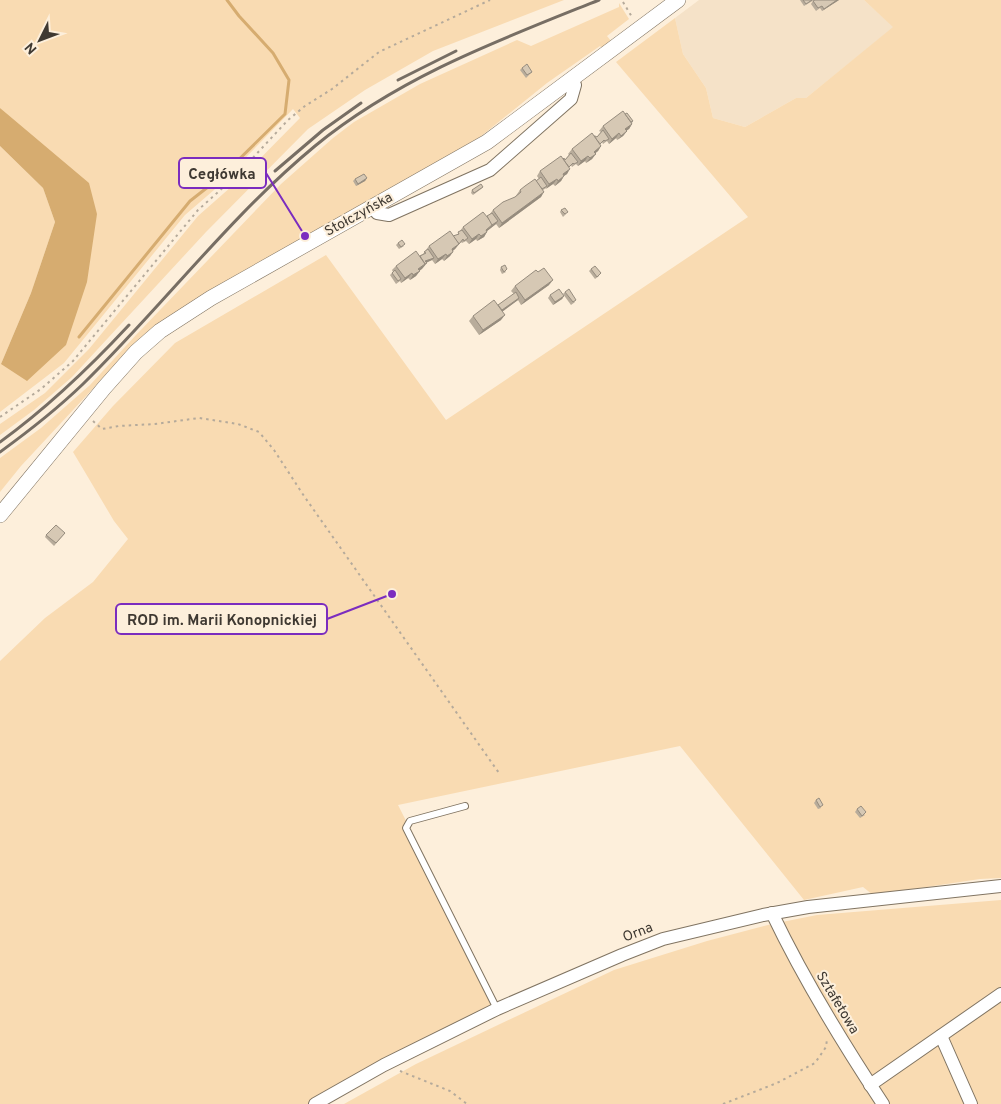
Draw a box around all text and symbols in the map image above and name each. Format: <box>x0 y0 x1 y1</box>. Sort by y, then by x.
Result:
north arrow <box>15 15 65 65</box>
text: N <box>22 38 41 57</box>
callout: Cegłówka <box>179 158 266 188</box>
text: Cegłówka <box>188 166 256 185</box>
street label: Stołczyńska <box>322 189 396 241</box>
callout: ROD im. Marii Konopnickiej <box>116 604 327 634</box>
text: ROD im. Marii Konopnickiej <box>127 612 317 631</box>
street label: Orna <box>620 920 656 946</box>
street label: Sztafetowa <box>812 969 862 1037</box>

